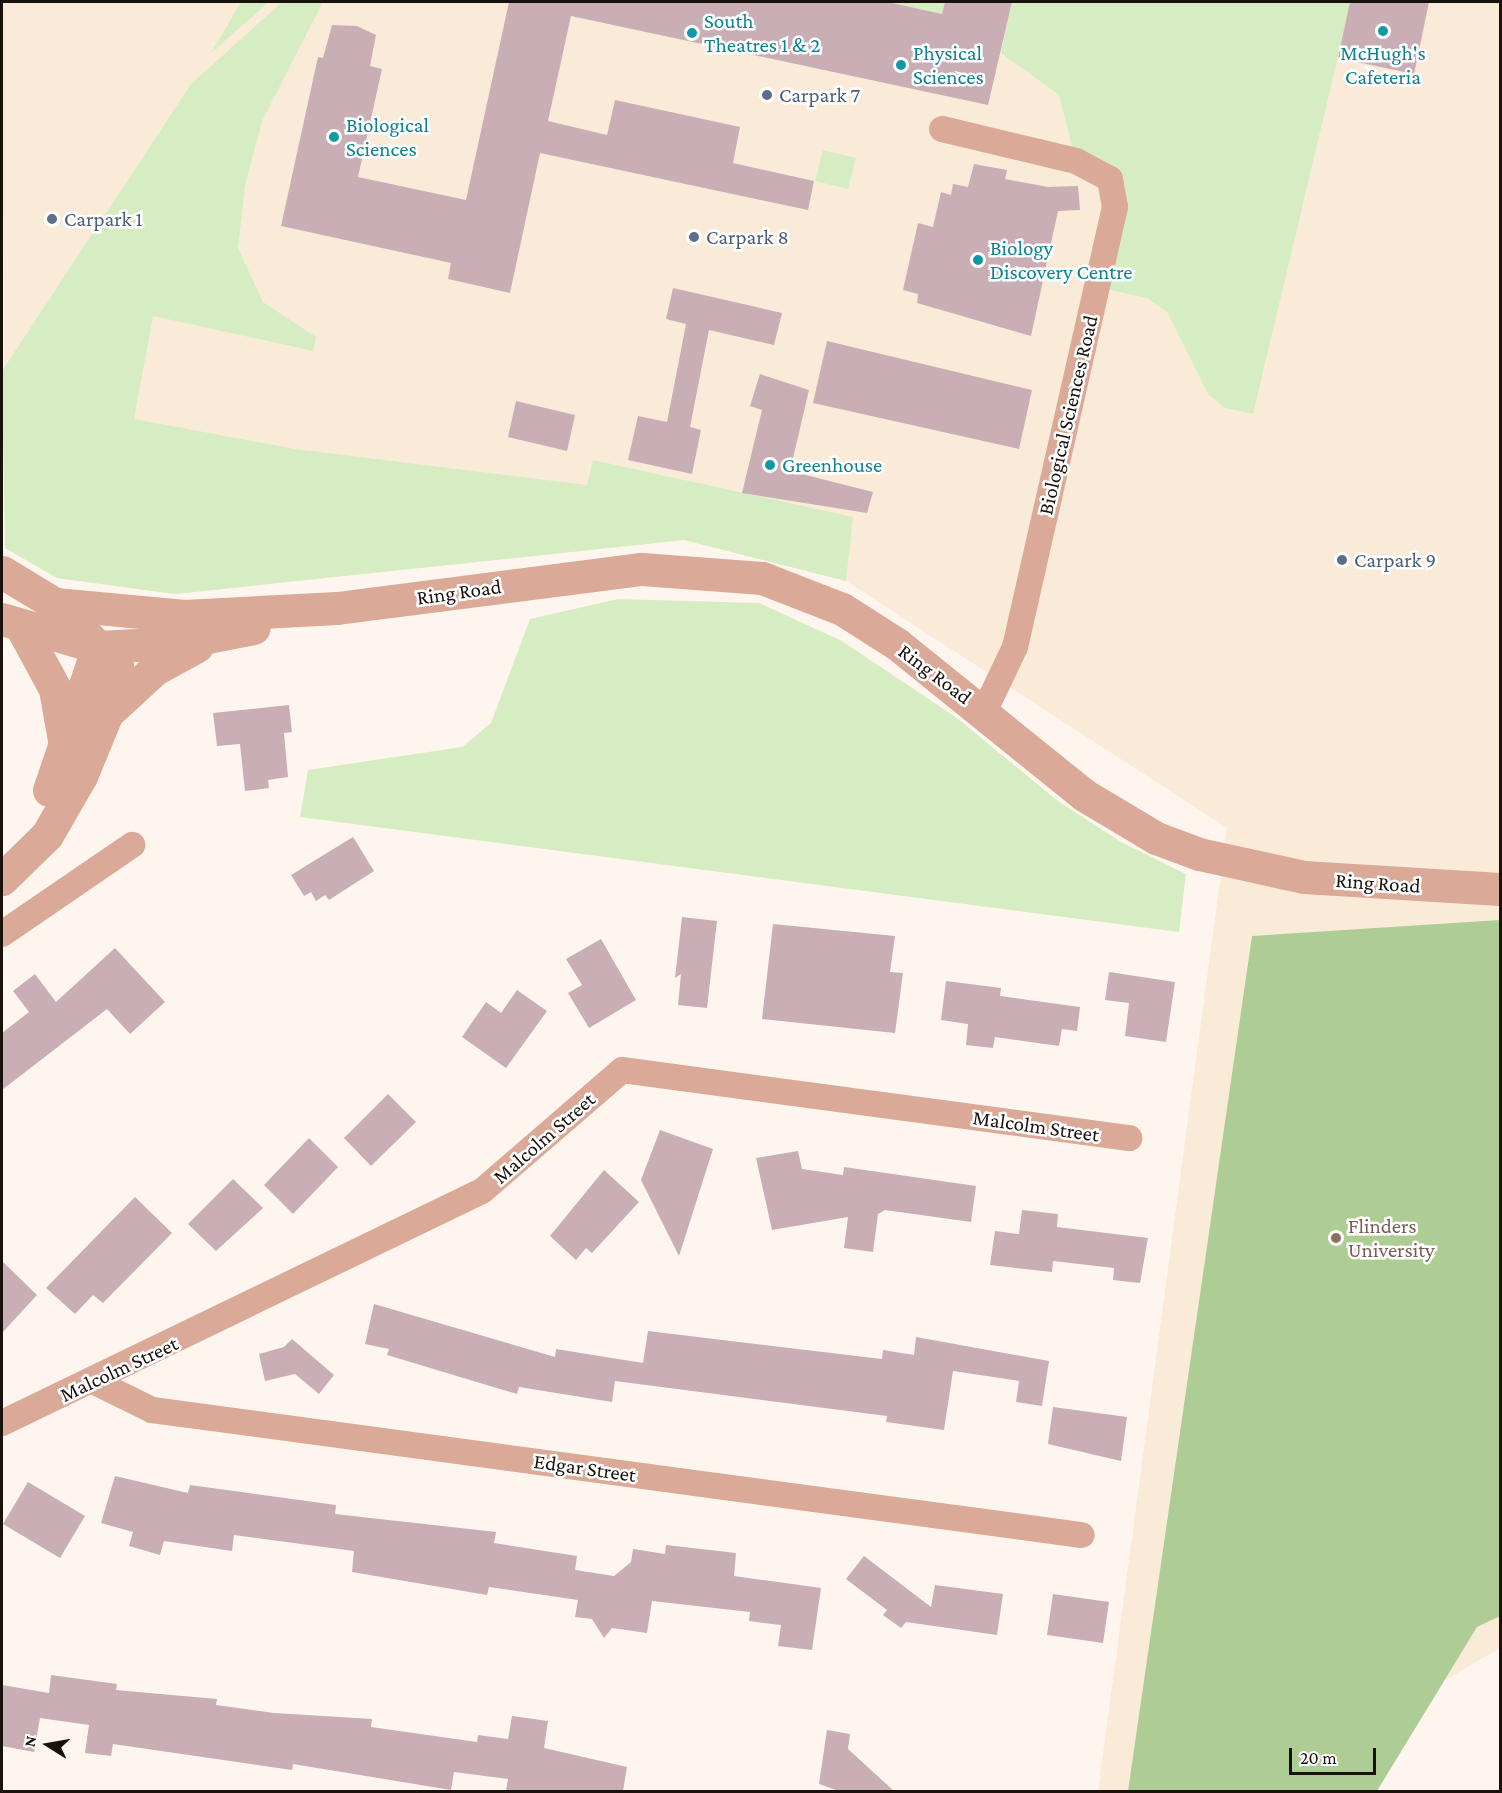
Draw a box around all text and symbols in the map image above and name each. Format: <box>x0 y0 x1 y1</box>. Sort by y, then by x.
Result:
place label: South Theatres 1 & 2 <box>704 8 821 58</box>
marker: McHugh's Cafeteria <box>1376 24 1390 38</box>
marker: South Theatres 1 & 2 <box>685 26 699 40</box>
place label: Physical Sciences <box>913 40 984 90</box>
place label: McHugh's Cafeteria <box>1340 40 1426 90</box>
marker: Physical Sciences <box>894 58 908 72</box>
place label: Carpark 7 <box>779 82 860 108</box>
marker: Carpark 7 <box>760 88 774 102</box>
place label: Biological Sciences <box>346 112 429 162</box>
marker: Biological Sciences <box>327 130 341 144</box>
place label: Carpark 1 <box>64 206 142 232</box>
marker: Carpark 1 <box>45 212 59 226</box>
place label: Carpark 8 <box>706 224 789 250</box>
marker: Carpark 8 <box>687 230 701 244</box>
place label: Biology Discovery Centre <box>990 235 1133 285</box>
marker: Biology Discovery Centre <box>971 253 985 267</box>
street label: Biological Sciences Road <box>1033 313 1103 517</box>
place label: Greenhouse <box>782 452 882 478</box>
marker: Greenhouse <box>763 458 777 472</box>
place label: Carpark 9 <box>1354 547 1436 573</box>
marker: Carpark 9 <box>1335 553 1349 567</box>
street label: Ring Road <box>415 574 503 610</box>
street label: Ring Road <box>893 638 977 710</box>
street label: Ring Road <box>1335 867 1421 899</box>
street label: Malcolm Street <box>488 1087 600 1189</box>
street label: Malcolm Street <box>971 1105 1101 1147</box>
place label: Flinders University <box>1348 1213 1435 1263</box>
marker: Flinders University <box>1329 1231 1343 1245</box>
street label: Malcolm Street <box>56 1331 182 1407</box>
street label: Edgar Street <box>532 1448 638 1488</box>
north arrow <box>18 1715 78 1775</box>
text: N <box>20 1734 39 1748</box>
scale bar <box>1292 1736 1379 1774</box>
text: 20 m <box>1300 1748 1337 1768</box>

